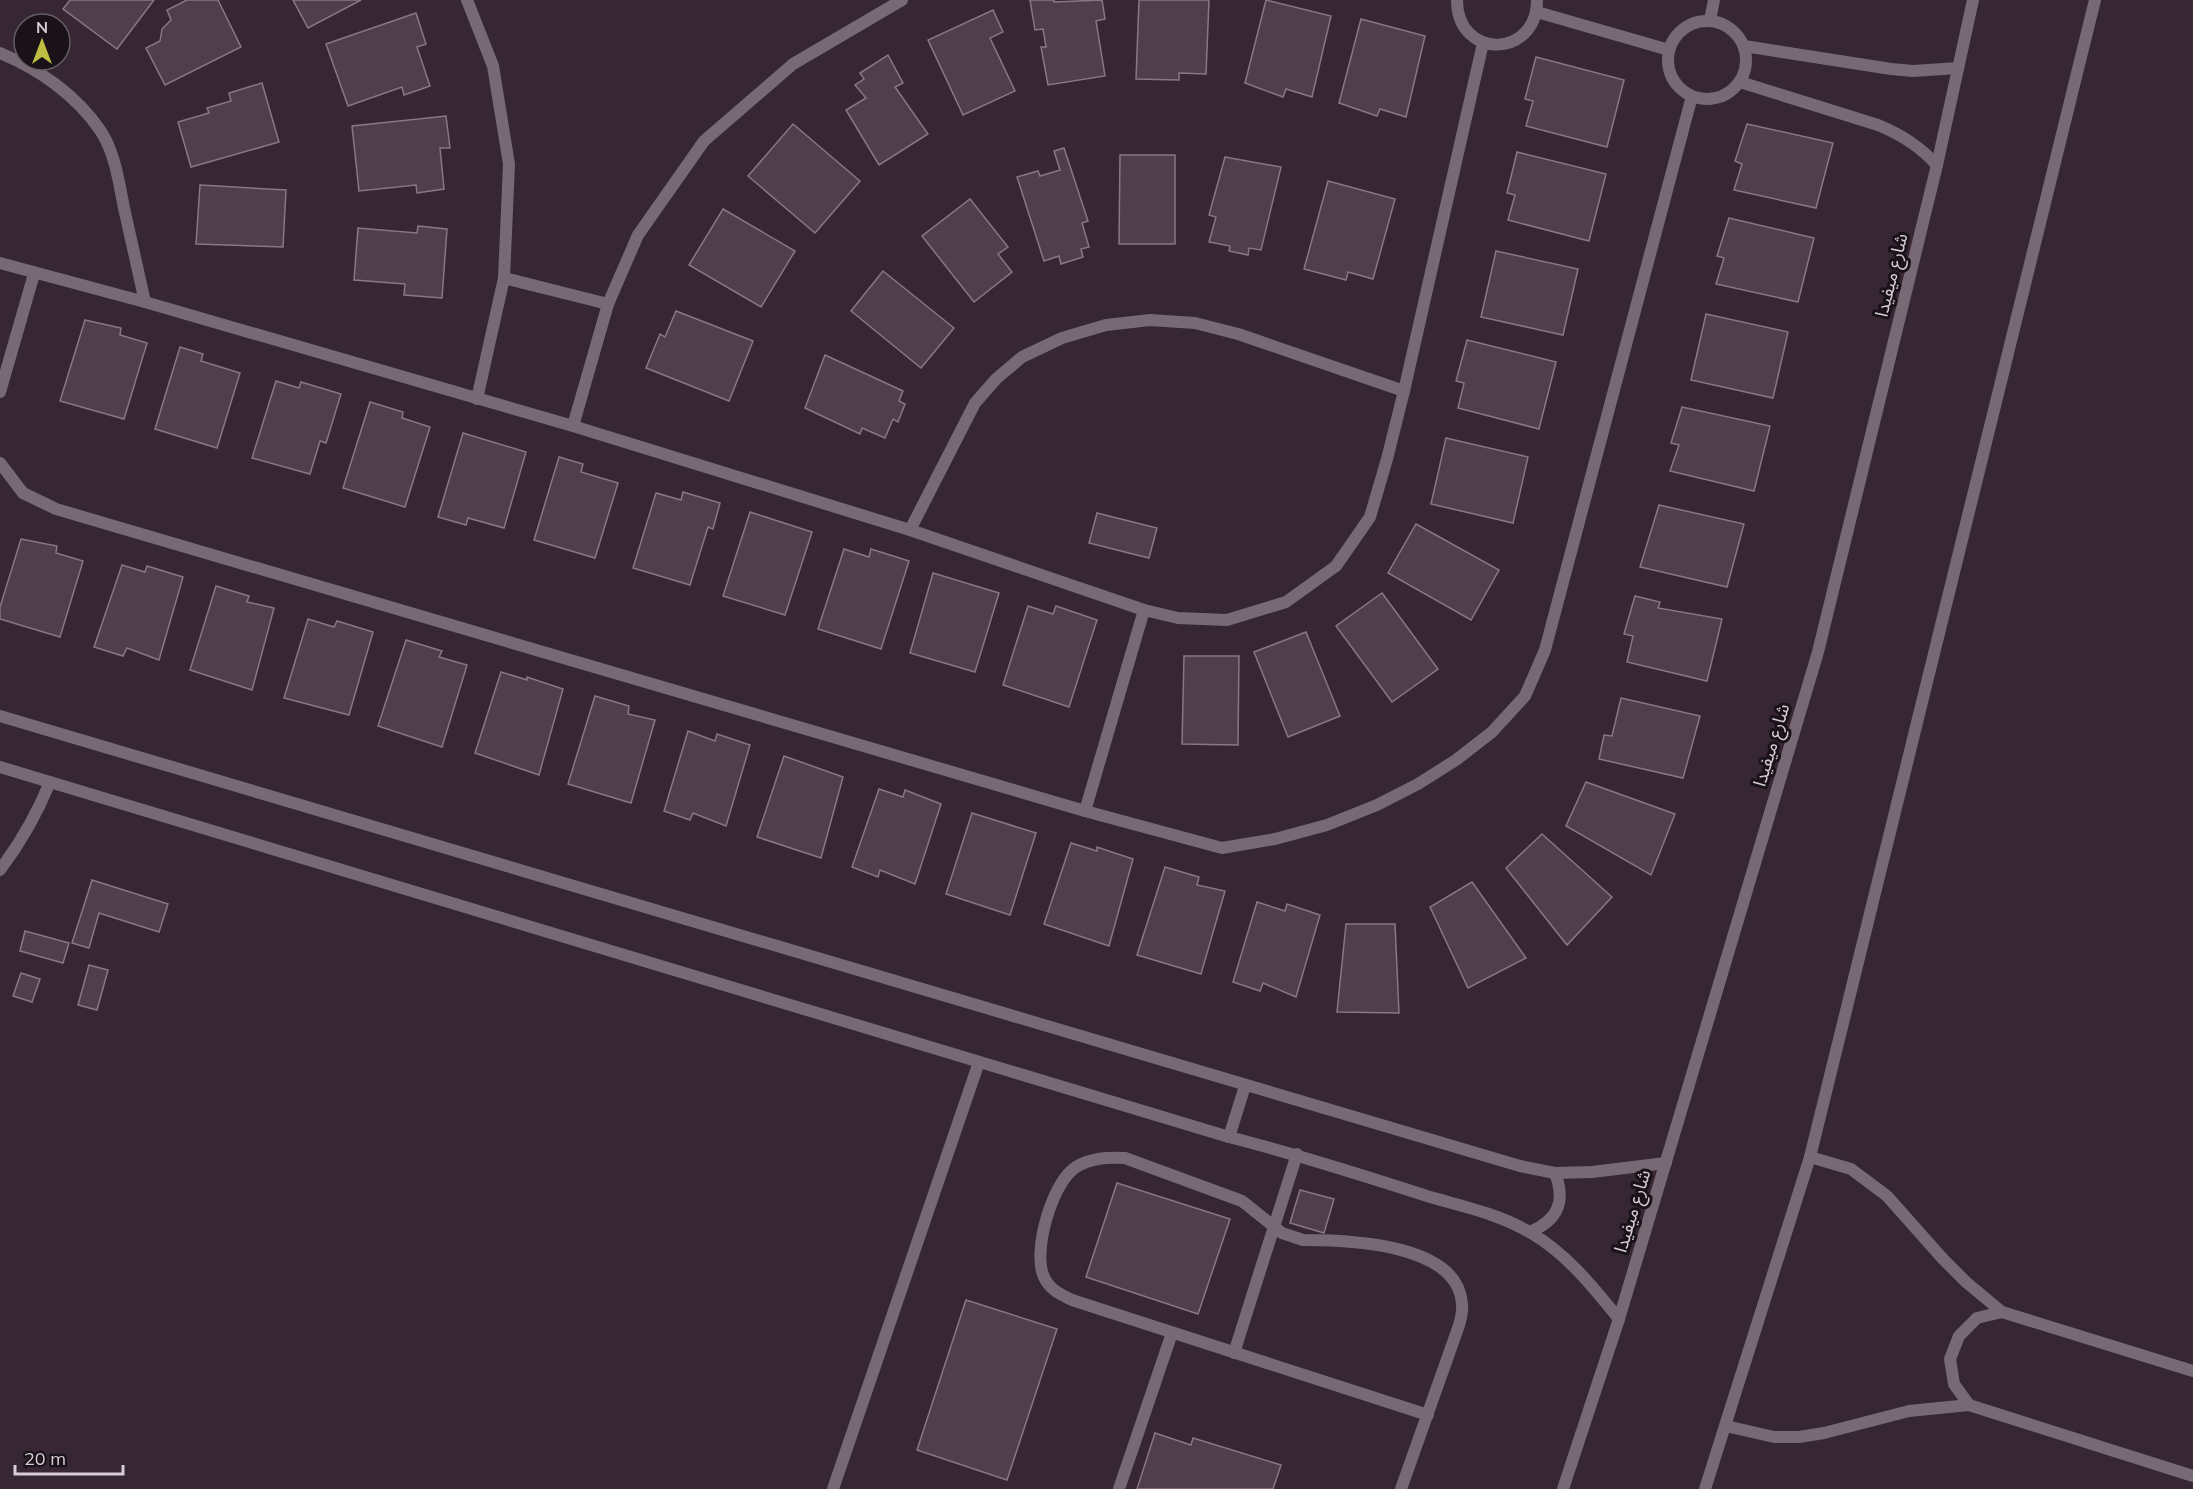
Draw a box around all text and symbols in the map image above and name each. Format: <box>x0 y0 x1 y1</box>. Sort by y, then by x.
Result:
north arrow <box>12 12 72 72</box>
text: N <box>36 17 48 37</box>
street label: شارع ميفيدا <box>1870 231 1915 320</box>
street label: شارع ميفيدا <box>1748 701 1797 790</box>
street label: شارع ميفيدا <box>1609 1167 1658 1256</box>
scale bar <box>15 1438 123 1476</box>
text: 20 m <box>24 1447 66 1470</box>

